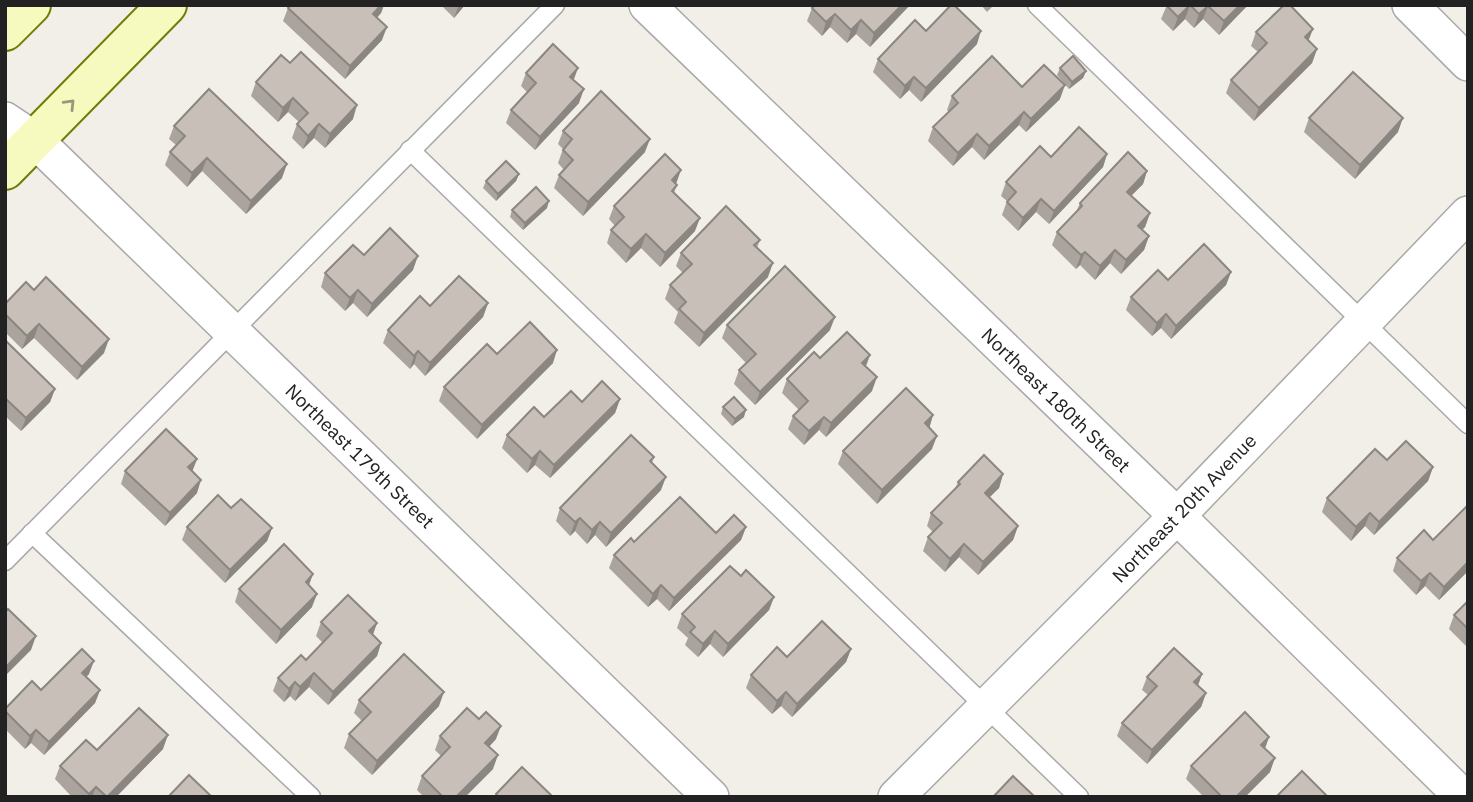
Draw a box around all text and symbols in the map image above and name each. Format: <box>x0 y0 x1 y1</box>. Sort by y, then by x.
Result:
one-way arrow <box>62 99 75 112</box>
street label: Northeast 180th Street <box>977 323 1135 477</box>
street label: Northeast 179th Street <box>281 379 439 533</box>
street label: Northeast 20th Avenue <box>1107 429 1261 587</box>

